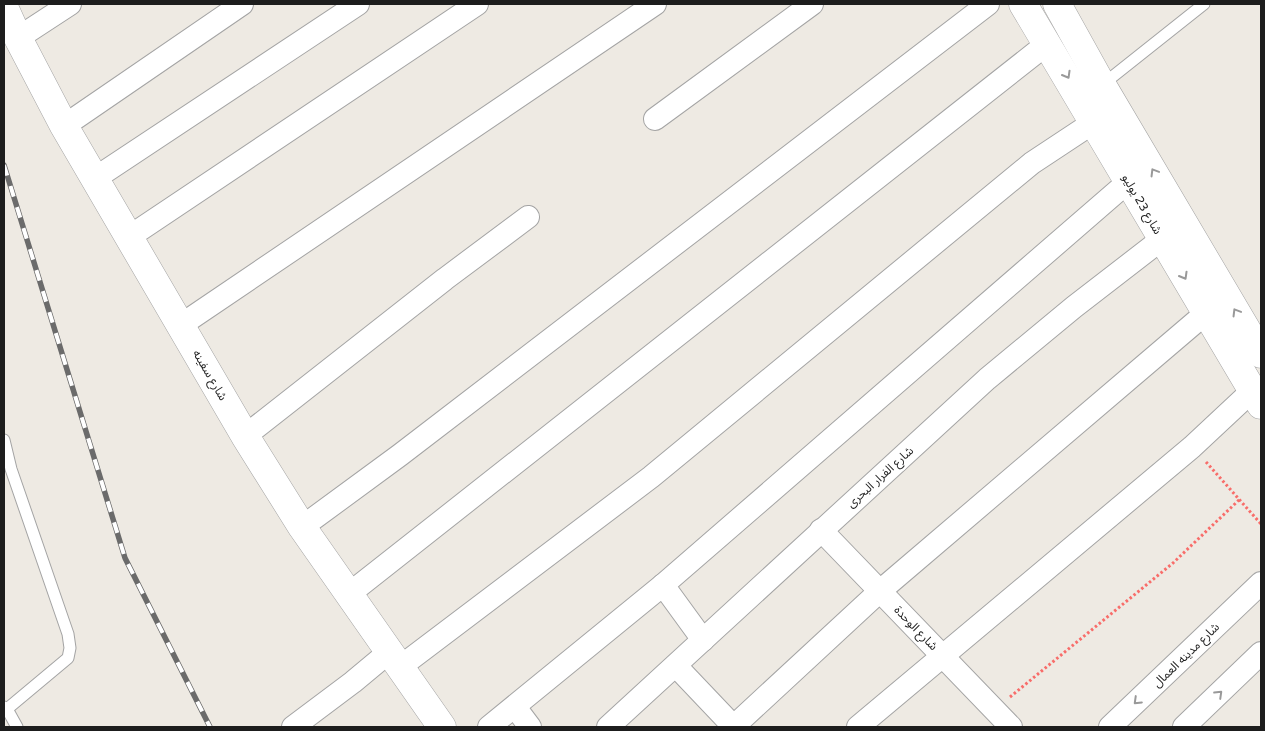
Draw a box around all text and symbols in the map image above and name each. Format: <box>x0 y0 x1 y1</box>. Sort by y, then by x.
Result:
one-way arrow <box>1060 70 1070 79</box>
one-way arrow <box>1150 169 1160 178</box>
street label: شارع 23 يوليو <box>1117 171 1165 238</box>
one-way arrow <box>1178 270 1188 279</box>
one-way arrow <box>1233 308 1243 317</box>
street label: شارع سفينه <box>188 347 230 404</box>
street label: شارع الفرار البحرى <box>844 443 918 512</box>
street label: شارع الوحدة <box>890 603 941 655</box>
street label: شارع مدينه العمال <box>1150 620 1223 692</box>
one-way arrow <box>1213 691 1222 700</box>
one-way arrow <box>1134 695 1143 704</box>

